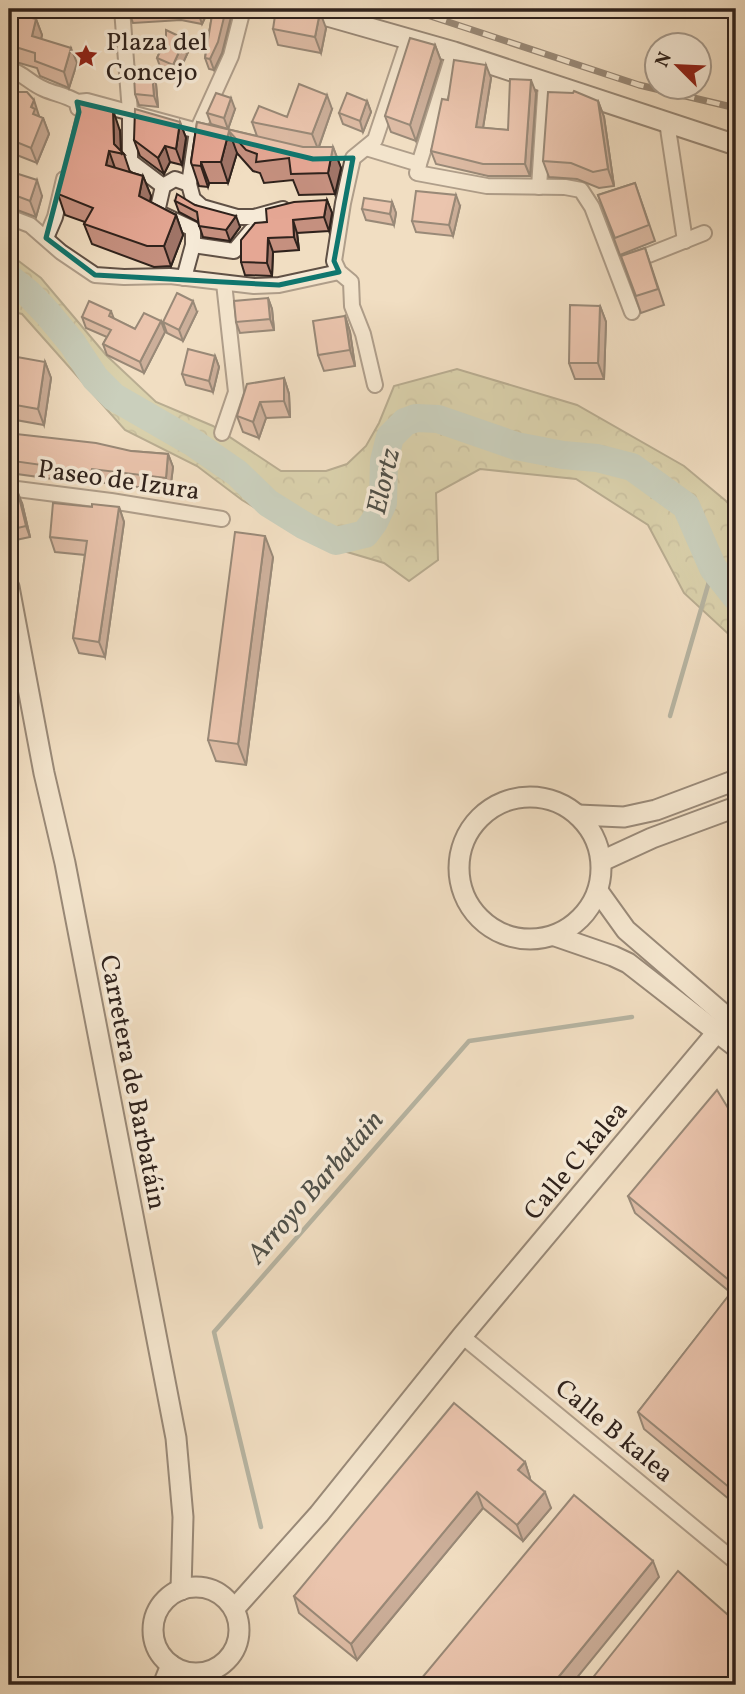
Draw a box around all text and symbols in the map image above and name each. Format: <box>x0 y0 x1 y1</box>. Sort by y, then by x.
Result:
place label: Plaza del Concejo <box>106 25 208 91</box>
north arrow <box>644 32 714 102</box>
place icon: Plaza del Concejo <box>72 42 100 70</box>
text: N <box>650 48 679 71</box>
water label: Elortz <box>358 445 411 518</box>
street label: Paseo de Izura <box>35 452 202 510</box>
street label: Carretera de Barbatáin <box>90 952 174 1213</box>
street label: Calle C kalea <box>516 1094 637 1229</box>
water label: Arroyo Barbatain <box>238 1102 394 1274</box>
street label: Calle B kalea <box>547 1371 681 1492</box>

